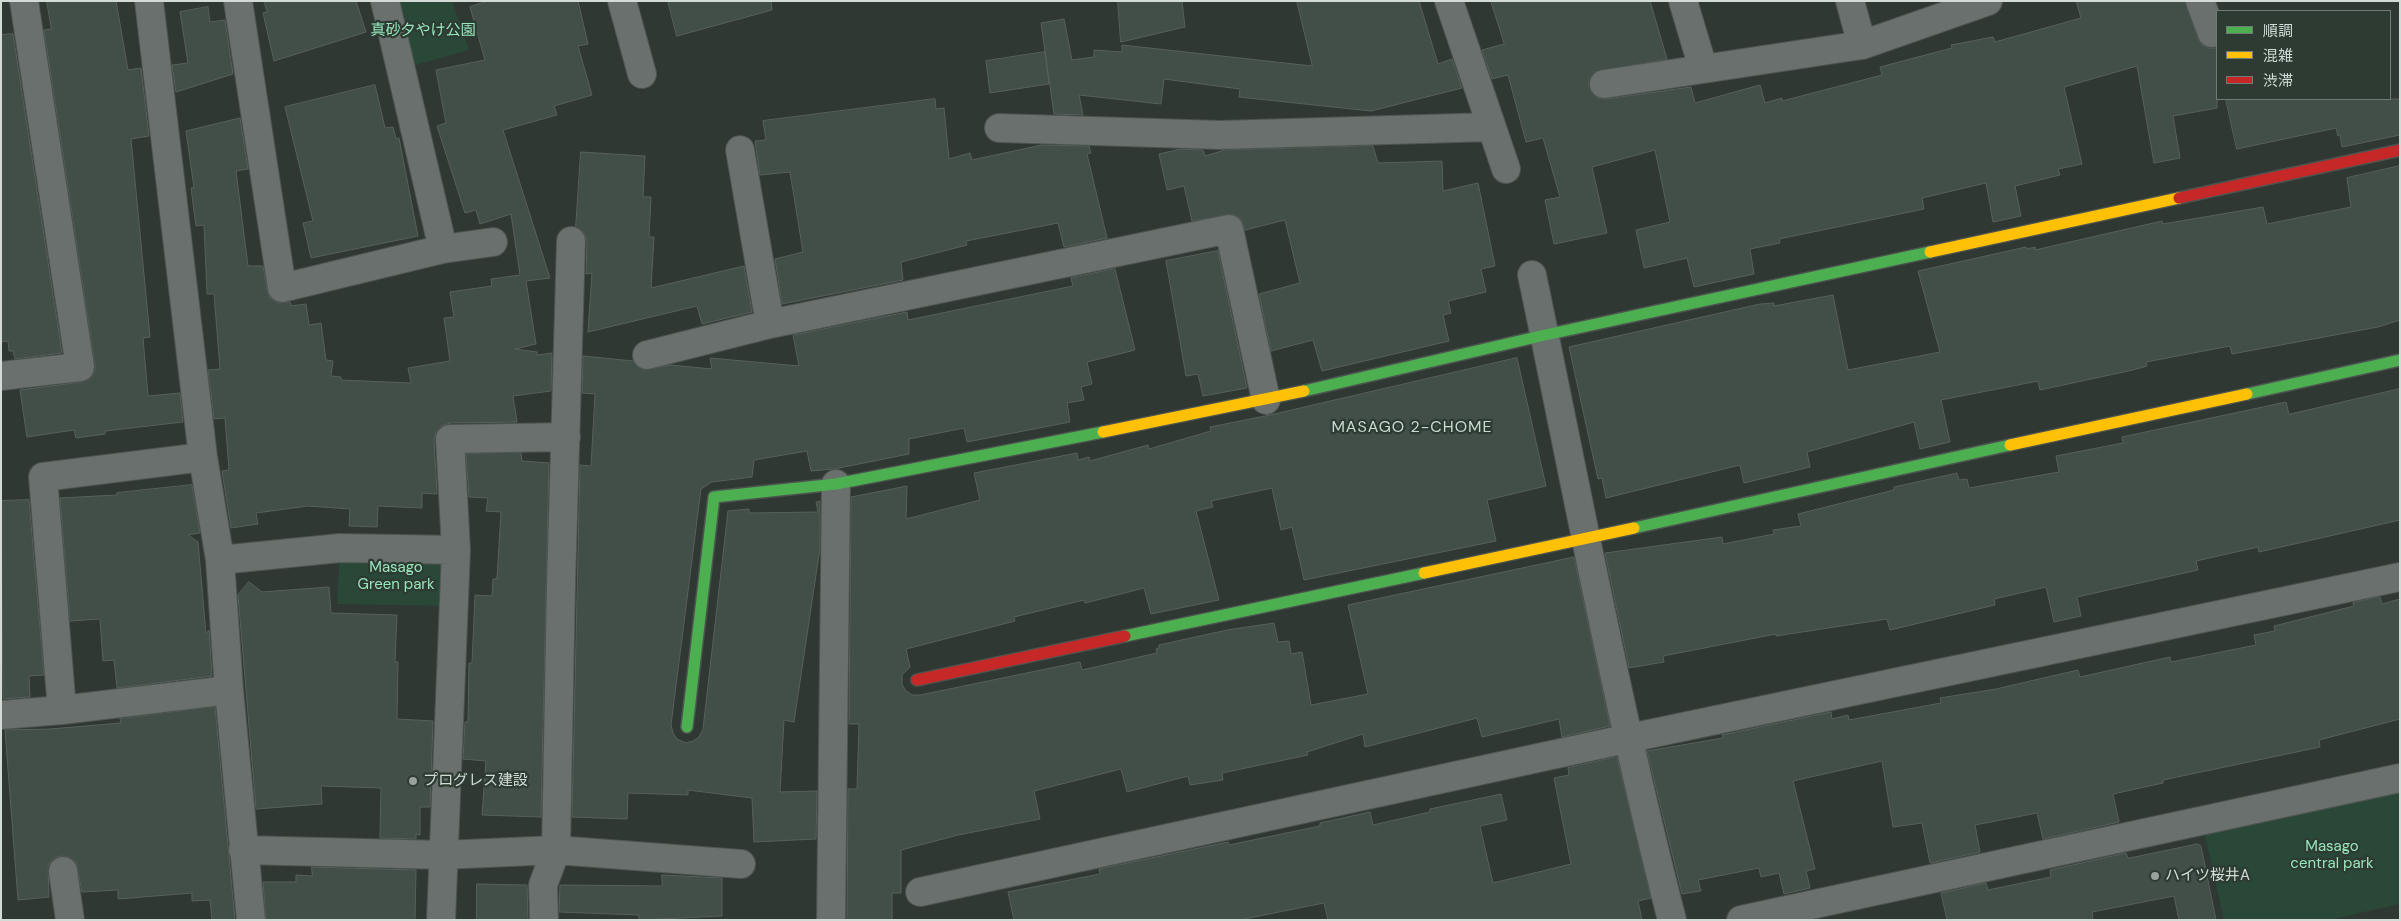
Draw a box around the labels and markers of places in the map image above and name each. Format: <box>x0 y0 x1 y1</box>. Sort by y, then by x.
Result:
place label: プログレス建設 <box>423 772 528 790</box>
marker: プログレス建設 <box>407 775 419 787</box>
place label: ハイツ桜井A <box>2165 867 2250 885</box>
marker: ハイツ桜井A <box>2149 870 2161 882</box>

